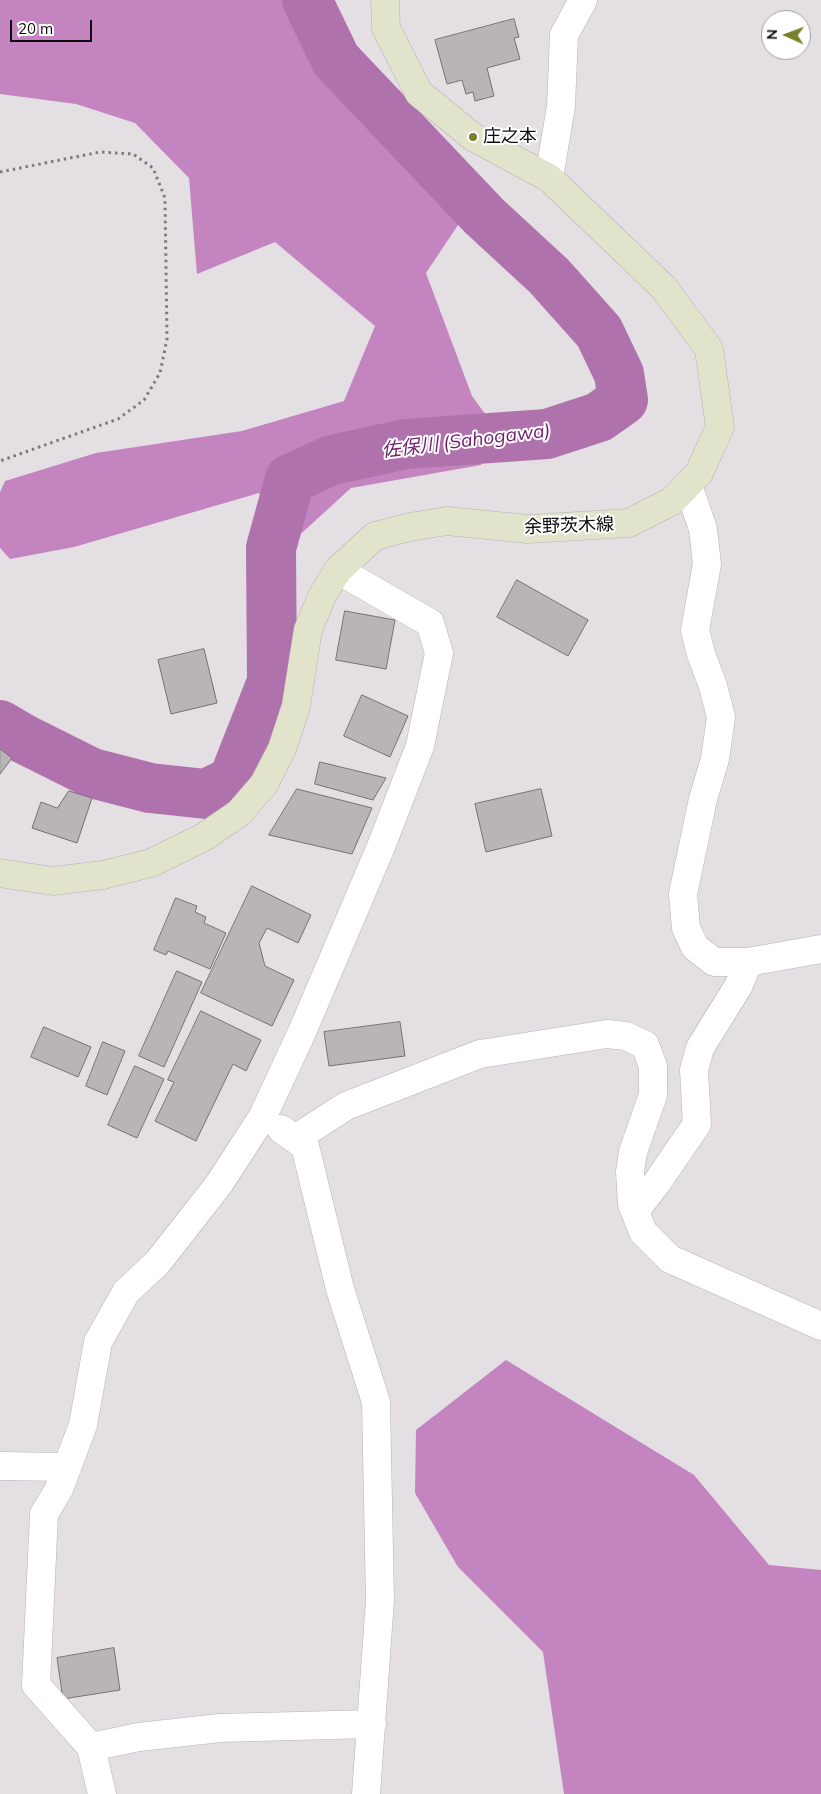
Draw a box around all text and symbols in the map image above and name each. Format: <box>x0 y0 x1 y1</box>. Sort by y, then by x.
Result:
scale bar <box>12 10 95 42</box>
north arrow <box>761 10 811 60</box>
text: 20 m <box>18 19 53 38</box>
text: N <box>763 29 781 40</box>
place label: 庄之本 <box>483 126 537 148</box>
marker: 庄之本 <box>467 131 479 143</box>
water label: 佐保川 (Sahogawa) <box>380 419 552 463</box>
street label: 余野茨木線 <box>524 514 614 538</box>

